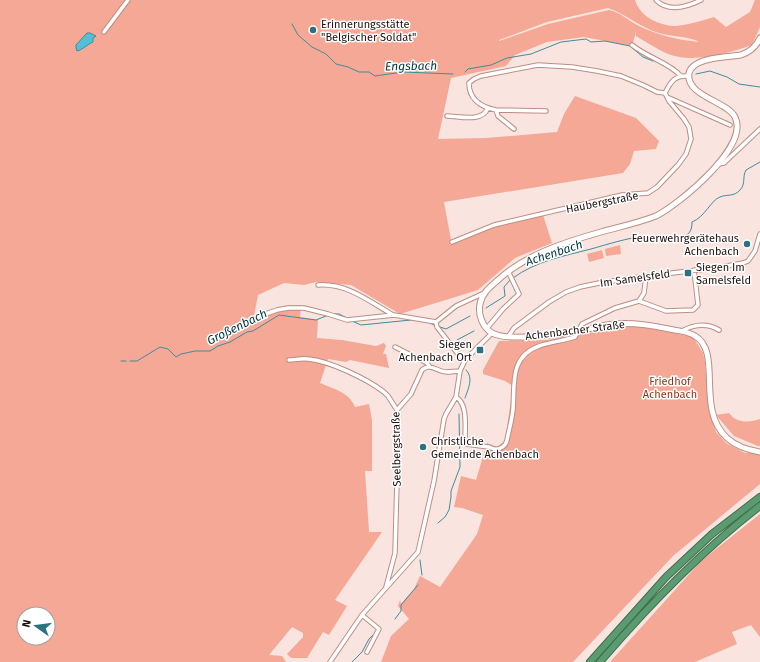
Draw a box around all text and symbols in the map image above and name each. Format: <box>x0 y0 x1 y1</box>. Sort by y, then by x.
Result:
place label: Erinnerungsstätte "Belgischer Soldat" <box>321 18 416 44</box>
marker: Erinnerungsstätte "Belgischer Soldat" <box>308 25 318 35</box>
water label: Engsbach <box>385 59 437 73</box>
street label: Haubergstraße <box>565 189 639 216</box>
place label: Feuerwehrgerätehaus Achenbach <box>632 232 739 258</box>
water label: Achenbach <box>523 237 584 269</box>
marker: Feuerwehrgerätehaus Achenbach <box>742 239 752 249</box>
place label: Siegen Im Samelsfeld <box>696 261 751 287</box>
street label: Im Samelsfeld <box>599 267 671 290</box>
marker: Siegen Im Samelsfeld <box>683 268 693 278</box>
water label: Großenbach <box>205 306 269 348</box>
street label: Achenbacher Straße <box>525 318 626 343</box>
place label: Siegen Achenbach Ort <box>399 338 472 364</box>
marker: Siegen Achenbach Ort <box>475 345 485 355</box>
park label: Friedhof Achenbach <box>643 375 697 401</box>
street label: Seelbergstraße <box>389 411 404 487</box>
place label: Christliche Gemeinde Achenbach <box>431 435 539 461</box>
marker: Christliche Gemeinde Achenbach <box>418 442 428 452</box>
north arrow <box>16 606 56 646</box>
text: N <box>20 619 34 629</box>

